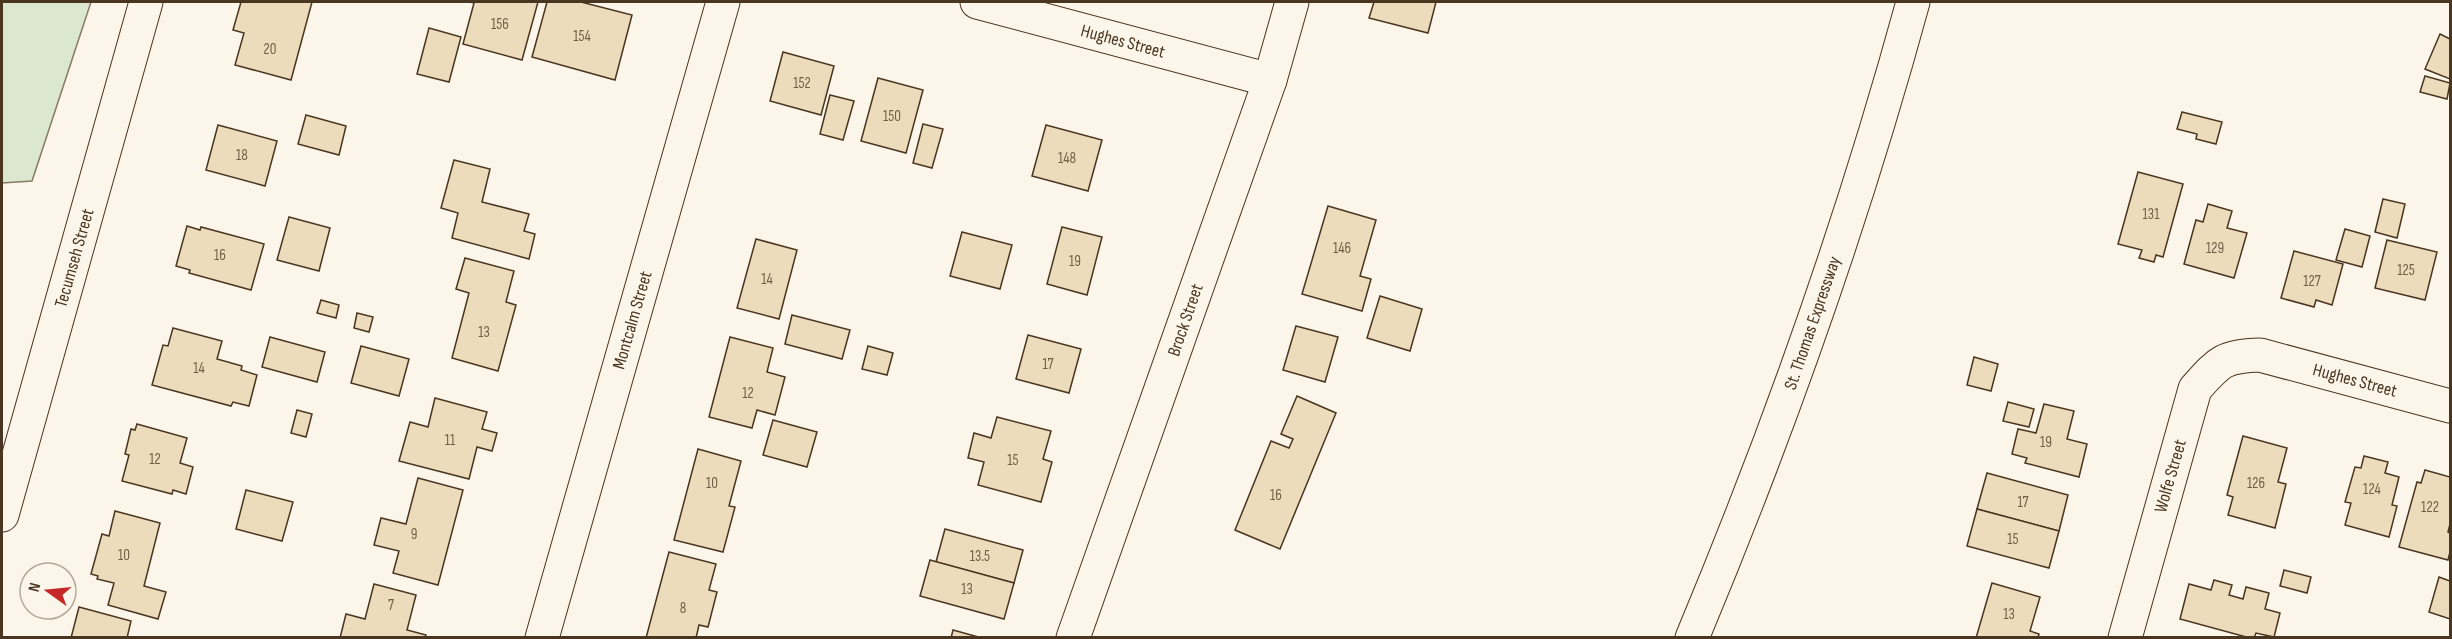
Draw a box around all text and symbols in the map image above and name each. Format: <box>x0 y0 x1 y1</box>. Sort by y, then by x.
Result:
house number: 156 <box>491 15 509 34</box>
street label: Hughes Street <box>1079 20 1168 63</box>
house number: 154 <box>573 27 591 46</box>
house number: 20 <box>264 40 276 59</box>
house number: 152 <box>793 74 811 93</box>
house number: 150 <box>883 107 901 126</box>
house number: 18 <box>236 146 248 165</box>
house number: 148 <box>1058 149 1076 168</box>
house number: 131 <box>2143 205 2160 224</box>
street label: Tecumseh Street <box>50 206 99 310</box>
house number: 146 <box>1333 239 1351 258</box>
house number: 129 <box>2206 239 2224 258</box>
house number: 16 <box>214 246 226 265</box>
house number: 19 <box>1069 252 1081 271</box>
street label: St. Thomas Expressway <box>1780 254 1845 393</box>
house number: 125 <box>2397 261 2415 280</box>
street label: Montcalm Street <box>608 268 657 372</box>
house number: 14 <box>761 270 773 289</box>
house number: 127 <box>2303 272 2321 291</box>
street label: Brock Street <box>1163 281 1208 359</box>
house number: 13 <box>478 323 490 342</box>
house number: 17 <box>1042 355 1054 374</box>
house number: 14 <box>193 359 205 378</box>
street label: Hughes Street <box>2311 359 2400 402</box>
house number: 12 <box>742 384 754 403</box>
house number: 11 <box>445 431 456 450</box>
house number: 19 <box>2040 433 2052 452</box>
street label: Wolfe Street <box>2150 437 2191 515</box>
house number: 12 <box>149 450 161 469</box>
house number: 15 <box>1007 451 1019 470</box>
house number: 10 <box>706 474 718 493</box>
house number: 126 <box>2247 474 2265 493</box>
house number: 124 <box>2363 480 2381 499</box>
house number: 16 <box>1270 486 1282 505</box>
house number: 17 <box>2017 493 2029 512</box>
house number: 122 <box>2421 498 2439 517</box>
house number: 9 <box>411 525 417 544</box>
house number: 15 <box>2007 530 2019 549</box>
house number: 10 <box>118 546 130 565</box>
house number: 13.5 <box>970 547 990 566</box>
north arrow <box>18 561 78 621</box>
house number: 13 <box>961 580 973 599</box>
text: N <box>25 581 45 594</box>
house number: 7 <box>388 596 394 615</box>
house number: 8 <box>680 599 686 618</box>
house number: 13 <box>2003 605 2015 624</box>

